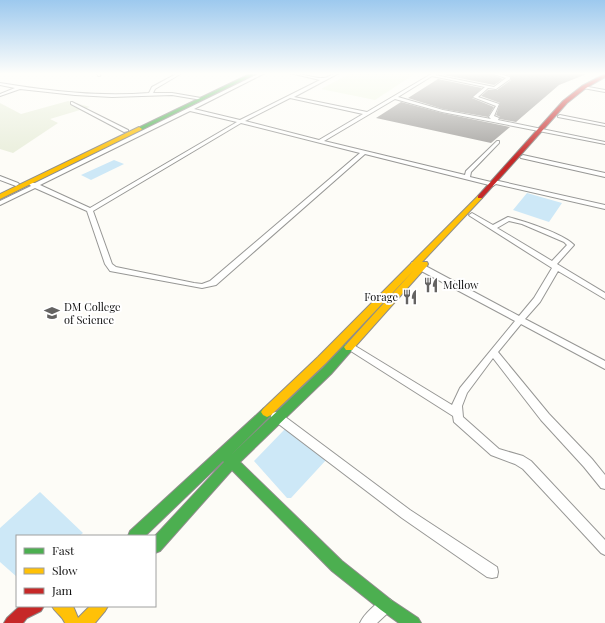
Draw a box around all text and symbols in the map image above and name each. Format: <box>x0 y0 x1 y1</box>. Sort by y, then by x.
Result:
restaurant icon: Mellow <box>422 276 440 294</box>
place label: Mellow <box>443 277 479 292</box>
restaurant icon: Forage <box>401 288 419 306</box>
place label: Forage <box>364 289 398 304</box>
place label: DM College of Science <box>64 299 121 327</box>
school or university icon: DM College of Science <box>43 304 61 322</box>
legend <box>16 535 156 607</box>
text: Fast <box>52 542 75 558</box>
text: Slow <box>52 562 78 578</box>
text: Jam <box>51 582 73 598</box>

